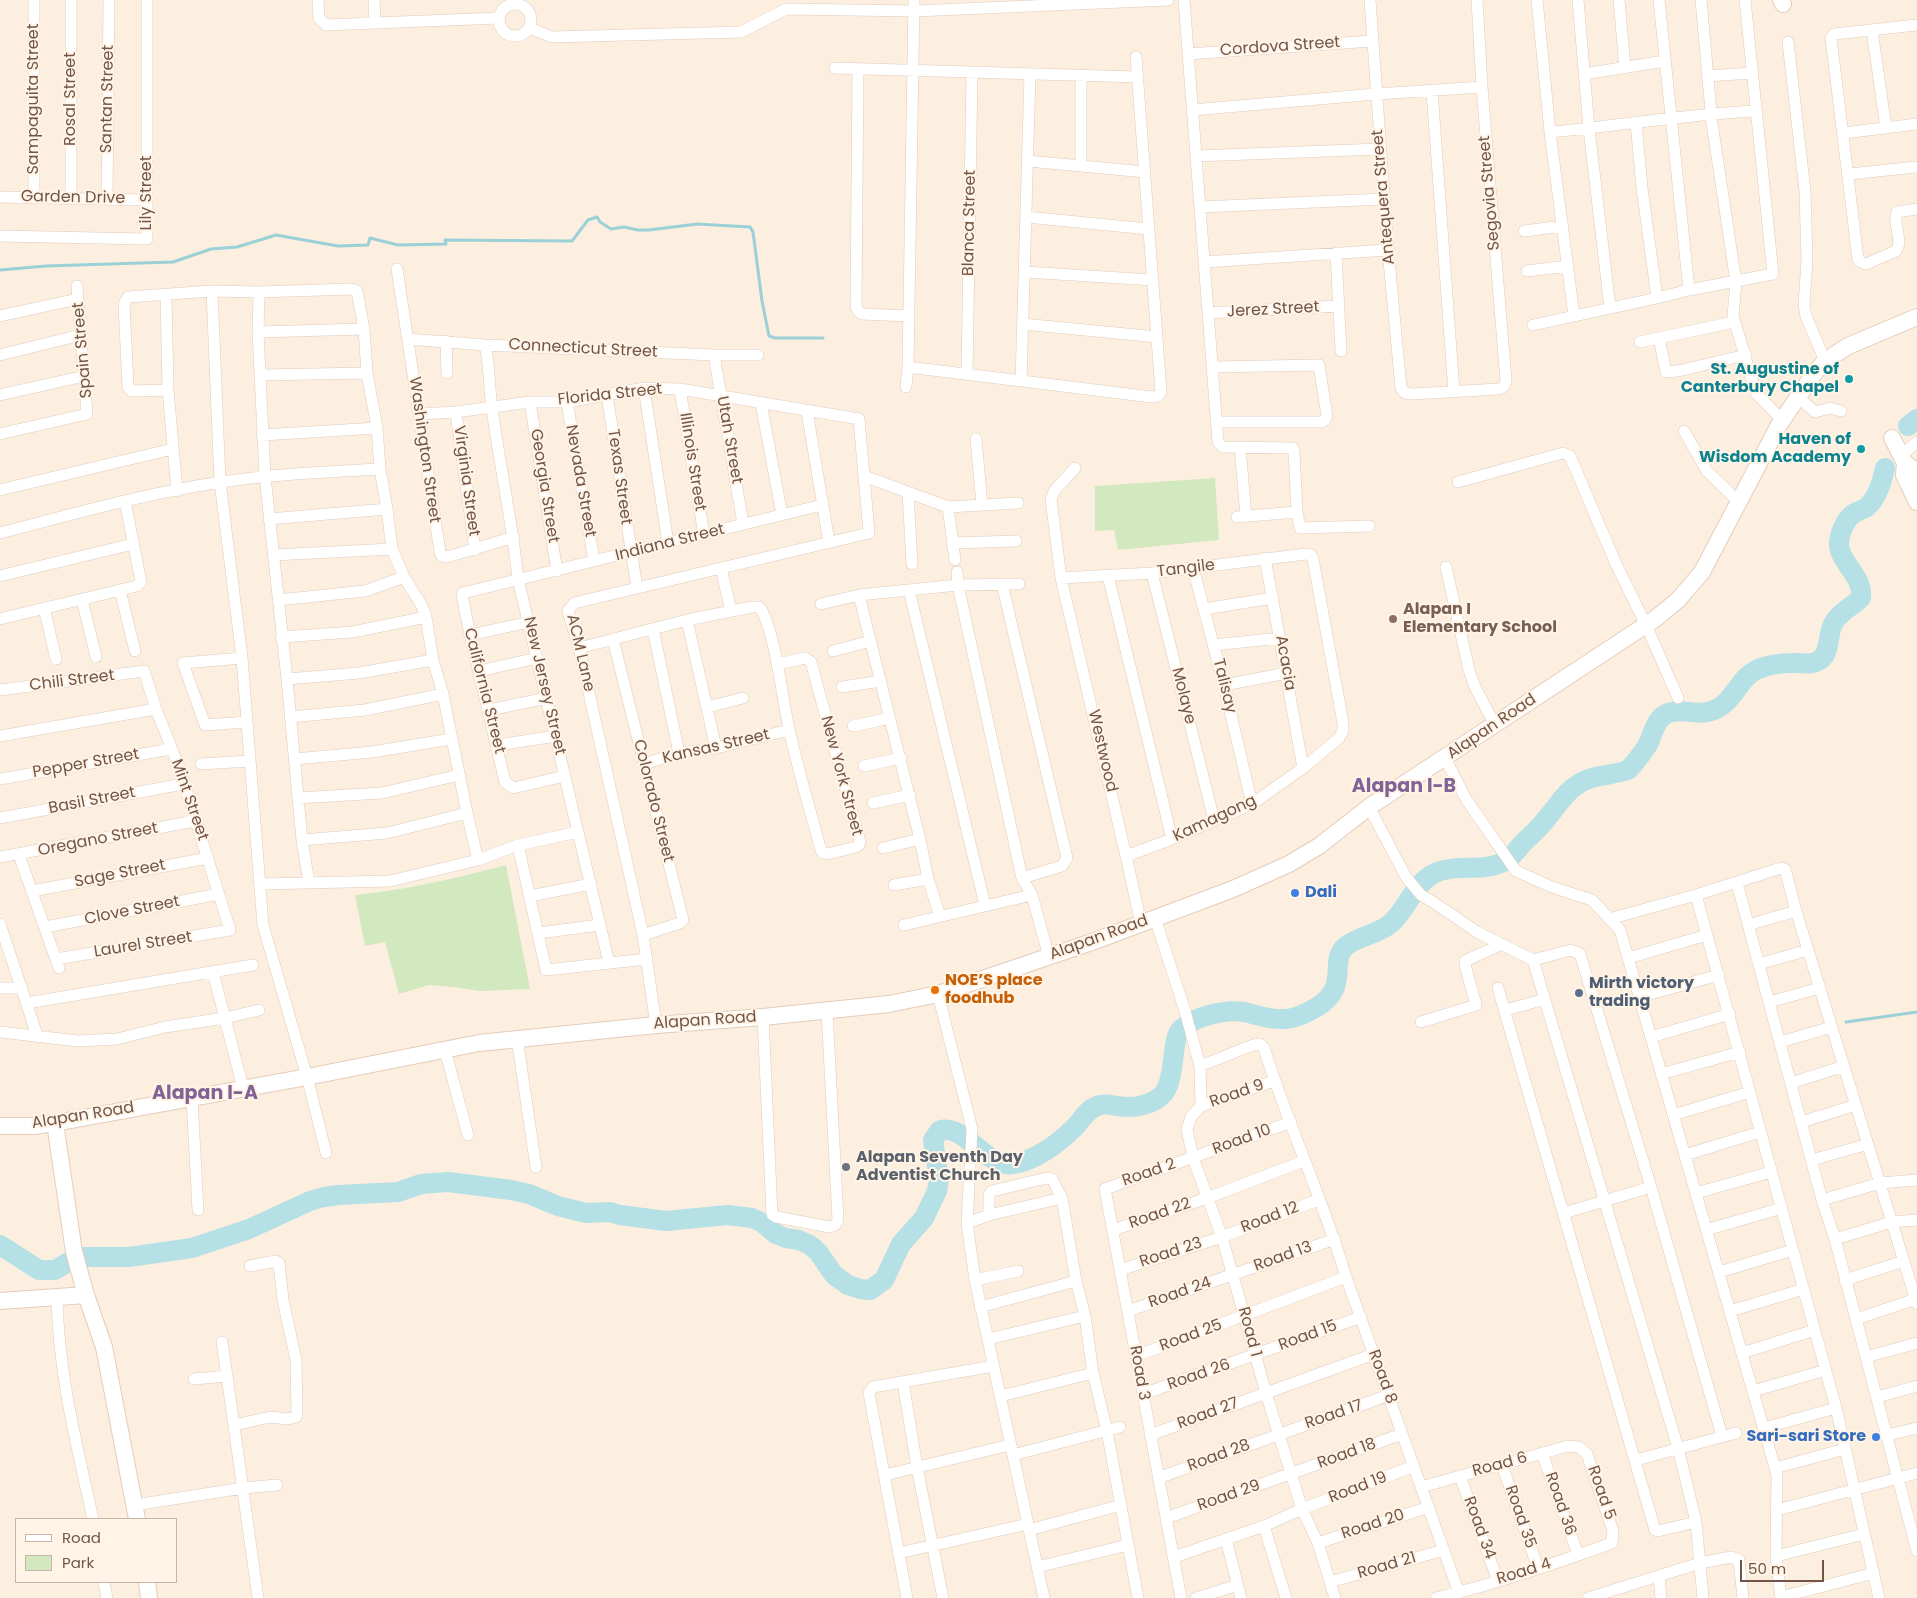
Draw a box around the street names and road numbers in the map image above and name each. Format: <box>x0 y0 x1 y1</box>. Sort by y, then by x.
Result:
street label: Sampaguita Street <box>24 23 44 175</box>
street label: Cordova Street <box>1219 33 1341 61</box>
street label: Santan Street <box>97 45 119 153</box>
street label: Rosal Street <box>61 52 81 146</box>
street label: Antequera Street <box>1369 129 1399 265</box>
street label: Segovia Street <box>1475 135 1505 251</box>
street label: Lily Street <box>137 156 157 230</box>
street label: Blanca Street <box>959 170 981 276</box>
street label: Garden Drive <box>21 187 125 209</box>
street label: Jerez Street <box>1226 298 1320 322</box>
street label: Spain Street <box>69 301 97 399</box>
street label: Connecticut Street <box>508 336 658 362</box>
street label: Washington Street <box>404 376 444 524</box>
street label: Florida Street <box>557 380 663 410</box>
street label: Utah Street <box>712 395 746 485</box>
street label: Illinois Street <box>675 411 709 513</box>
street label: Nevada Street <box>561 423 599 539</box>
street label: Virginia Street <box>449 424 483 538</box>
street label: Georgia Street <box>526 428 562 544</box>
street label: Texas Street <box>603 428 635 526</box>
street label: Indiana Street <box>613 520 727 566</box>
street label: Tangile <box>1156 556 1216 582</box>
street label: ACM Lane <box>562 612 598 694</box>
street label: New Jersey Street <box>519 615 569 757</box>
street label: California Street <box>459 626 509 756</box>
street label: Acacia <box>1271 634 1299 692</box>
street label: Talisay <box>1208 657 1240 715</box>
street label: Chili Street <box>28 666 116 696</box>
street label: Molaye <box>1167 666 1199 726</box>
street label: Alapan Road <box>1444 690 1540 764</box>
street label: Westwood <box>1083 708 1121 794</box>
street label: New York Street <box>816 714 866 838</box>
street label: Kansas Street <box>661 725 771 769</box>
street label: Colorado Street <box>628 738 678 864</box>
street label: Pepper Street <box>31 745 141 783</box>
street label: Mint Street <box>166 757 212 843</box>
street label: Basil Street <box>47 783 137 819</box>
street label: Kamagong <box>1170 791 1260 847</box>
street label: Oregano Street <box>36 819 160 861</box>
street label: Sage Street <box>73 856 167 892</box>
street label: Clove Street <box>83 892 181 930</box>
street label: Alapan Road <box>1047 911 1151 965</box>
street label: Laurel Street <box>93 928 193 962</box>
street label: Alapan Road <box>653 1008 757 1034</box>
street label: Road 9 <box>1207 1076 1267 1112</box>
street label: Alapan Road <box>30 1098 136 1134</box>
street label: Road 10 <box>1210 1121 1274 1159</box>
street label: Road 2 <box>1120 1155 1178 1191</box>
street label: Road 22 <box>1126 1194 1194 1234</box>
street label: Road 12 <box>1238 1198 1302 1238</box>
street label: Road 23 <box>1137 1234 1205 1272</box>
street label: Road 13 <box>1251 1238 1315 1276</box>
street label: Road 24 <box>1146 1273 1214 1313</box>
street label: Road 1 <box>1233 1305 1265 1359</box>
street label: Road 25 <box>1157 1316 1225 1356</box>
street label: Road 15 <box>1276 1317 1340 1355</box>
street label: Road 3 <box>1125 1344 1153 1402</box>
street label: Road 8 <box>1363 1347 1401 1407</box>
street label: Road 26 <box>1165 1355 1233 1395</box>
street label: Road 27 <box>1175 1394 1241 1434</box>
street label: Road 17 <box>1303 1396 1365 1434</box>
street label: Road 18 <box>1315 1435 1379 1473</box>
street label: Road 28 <box>1185 1436 1253 1476</box>
street label: Road 6 <box>1470 1448 1530 1482</box>
street label: Road 5 <box>1583 1463 1619 1523</box>
street label: Road 19 <box>1326 1468 1390 1508</box>
street label: Road 36 <box>1540 1470 1580 1538</box>
street label: Road 29 <box>1195 1476 1263 1516</box>
street label: Road 35 <box>1500 1483 1540 1551</box>
street label: Road 34 <box>1459 1494 1499 1562</box>
street label: Road 20 <box>1339 1506 1407 1544</box>
street label: Road 21 <box>1355 1548 1419 1584</box>
street label: Road 4 <box>1494 1555 1554 1589</box>

